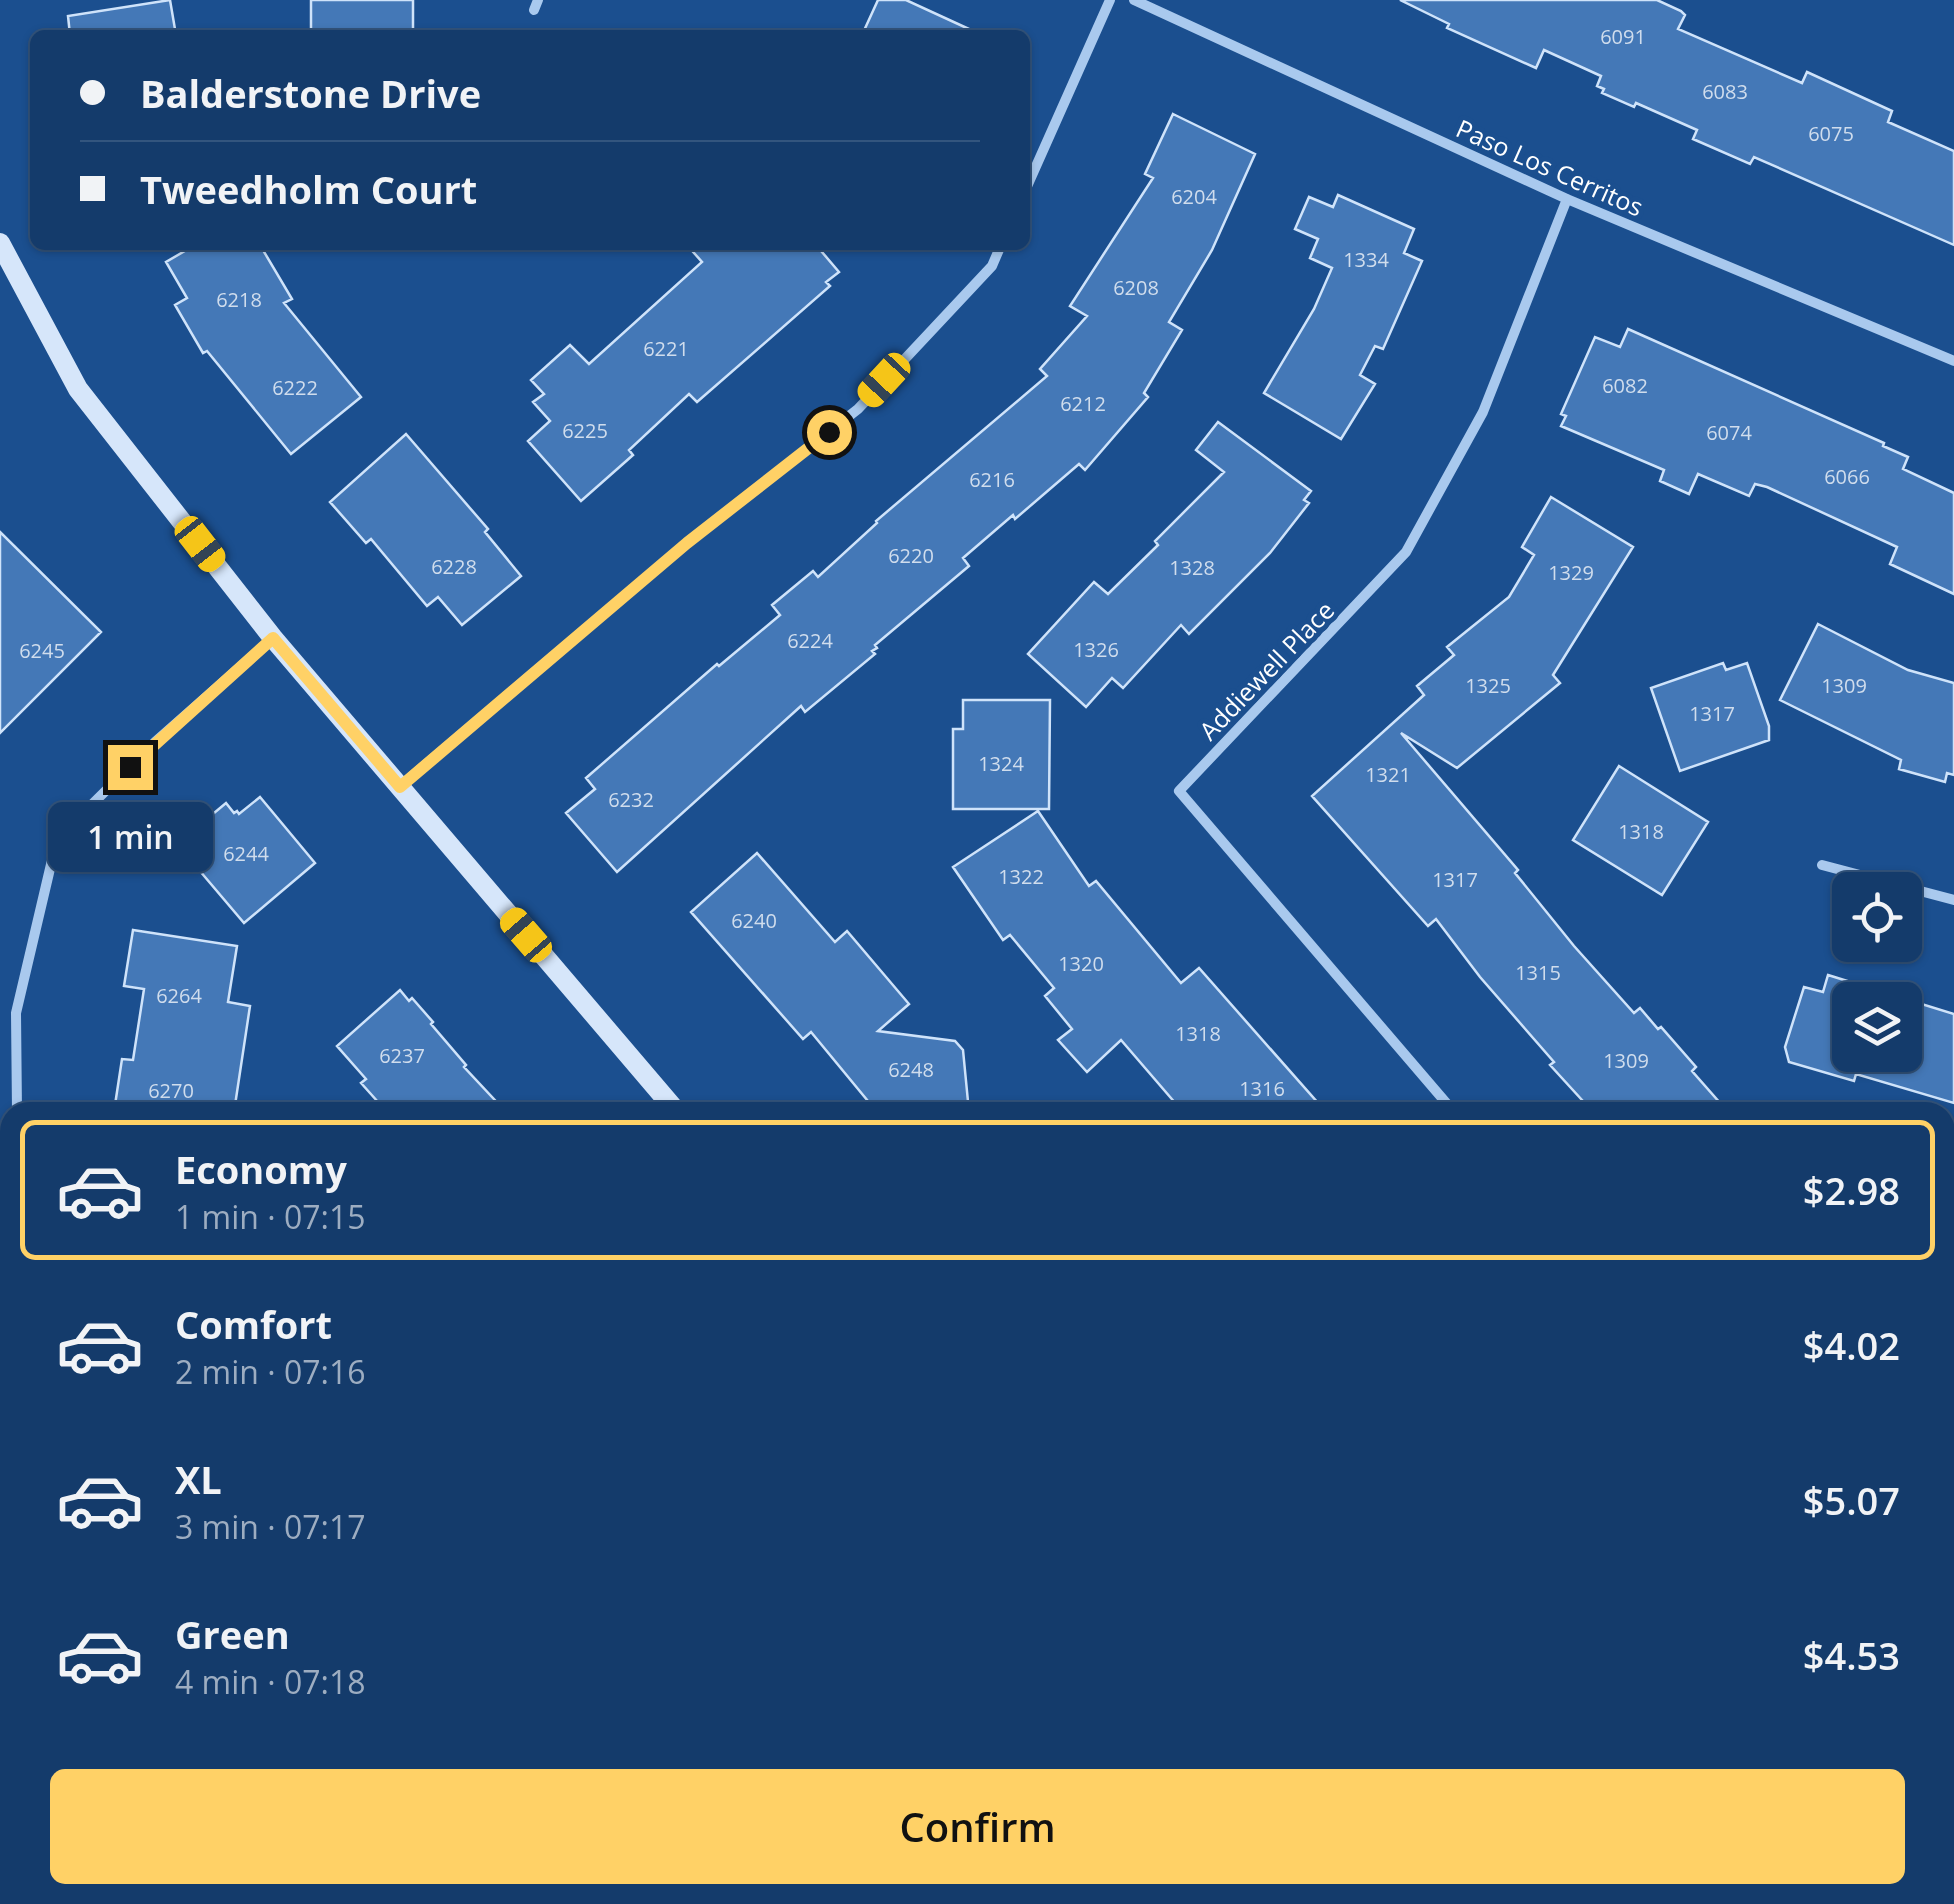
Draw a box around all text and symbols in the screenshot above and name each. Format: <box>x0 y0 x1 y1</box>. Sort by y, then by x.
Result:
house number: 6091 <box>1600 23 1646 50</box>
text: Balderstone Drive <box>140 67 481 119</box>
house number: 6083 <box>1702 78 1748 105</box>
street label: Paso Los Cerritos <box>1451 111 1649 223</box>
house number: 6075 <box>1808 120 1854 147</box>
text: Tweedholm Court <box>140 163 477 215</box>
house number: 6204 <box>1171 183 1217 210</box>
house number: 1334 <box>1343 246 1389 273</box>
house number: 6208 <box>1113 274 1159 301</box>
house number: 6218 <box>216 286 262 313</box>
house number: 6221 <box>643 335 689 362</box>
car <box>853 348 915 412</box>
house number: 6082 <box>1602 372 1648 399</box>
house number: 6222 <box>272 374 318 401</box>
house number: 6212 <box>1060 390 1106 417</box>
route start <box>807 410 852 455</box>
house number: 6225 <box>562 417 608 444</box>
house number: 6074 <box>1706 419 1752 446</box>
house number: 6066 <box>1824 463 1870 490</box>
house number: 6216 <box>969 466 1015 493</box>
car <box>170 511 230 577</box>
house number: 6220 <box>888 542 934 569</box>
house number: 6228 <box>431 553 477 580</box>
house number: 1328 <box>1169 554 1215 581</box>
house number: 1329 <box>1548 559 1594 586</box>
street label: Addiewell Place <box>1191 593 1341 747</box>
house number: 6224 <box>787 627 833 654</box>
house number: 1326 <box>1073 636 1119 663</box>
house number: 6245 <box>19 637 65 664</box>
house number: 1325 <box>1465 672 1511 699</box>
house number: 1309 <box>1821 672 1867 699</box>
house number: 1317 <box>1689 700 1735 727</box>
route end <box>108 745 153 790</box>
house number: 1324 <box>978 750 1024 777</box>
house number: 1321 <box>1365 761 1411 788</box>
house number: 6232 <box>608 786 654 813</box>
callout: 1 min <box>48 802 212 872</box>
text: 1 min <box>87 815 174 858</box>
house number: 1318 <box>1618 818 1664 845</box>
house number: 6244 <box>223 840 269 867</box>
house number: 1322 <box>998 863 1044 890</box>
house number: 1317 <box>1432 866 1478 893</box>
map controls <box>1832 872 1922 1072</box>
button: locate <box>1832 872 1922 962</box>
car <box>495 903 557 967</box>
house number: 6240 <box>731 907 777 934</box>
house number: 1320 <box>1058 950 1104 977</box>
house number: 1315 <box>1515 959 1561 986</box>
house number: 6264 <box>156 982 202 1009</box>
button: layers <box>1832 982 1922 1072</box>
house number: 1318 <box>1175 1020 1221 1047</box>
house number: 6237 <box>379 1042 425 1069</box>
house number: 1309 <box>1603 1047 1649 1074</box>
house number: 6248 <box>888 1056 934 1083</box>
house number: 1316 <box>1239 1075 1285 1102</box>
house number: 6270 <box>148 1077 194 1104</box>
text: Economy <box>175 1143 347 1195</box>
icon: car <box>55 1145 145 1235</box>
text: $2.98 <box>1803 1164 1900 1216</box>
text: 1 min · 07:15 <box>175 1195 366 1238</box>
text: Comfort <box>175 1298 332 1350</box>
icon: car <box>55 1300 145 1390</box>
text: $4.02 <box>1803 1319 1900 1371</box>
text: 2 min · 07:16 <box>175 1350 366 1393</box>
text: XL <box>175 1453 222 1505</box>
icon: car <box>55 1455 145 1545</box>
text: $5.07 <box>1803 1474 1900 1526</box>
text: 3 min · 07:17 <box>175 1505 366 1548</box>
text: Green <box>175 1608 290 1660</box>
icon: car <box>55 1610 145 1700</box>
text: $4.53 <box>1803 1629 1900 1681</box>
text: 4 min · 07:18 <box>175 1660 366 1703</box>
button: Confirm <box>50 1769 1905 1884</box>

